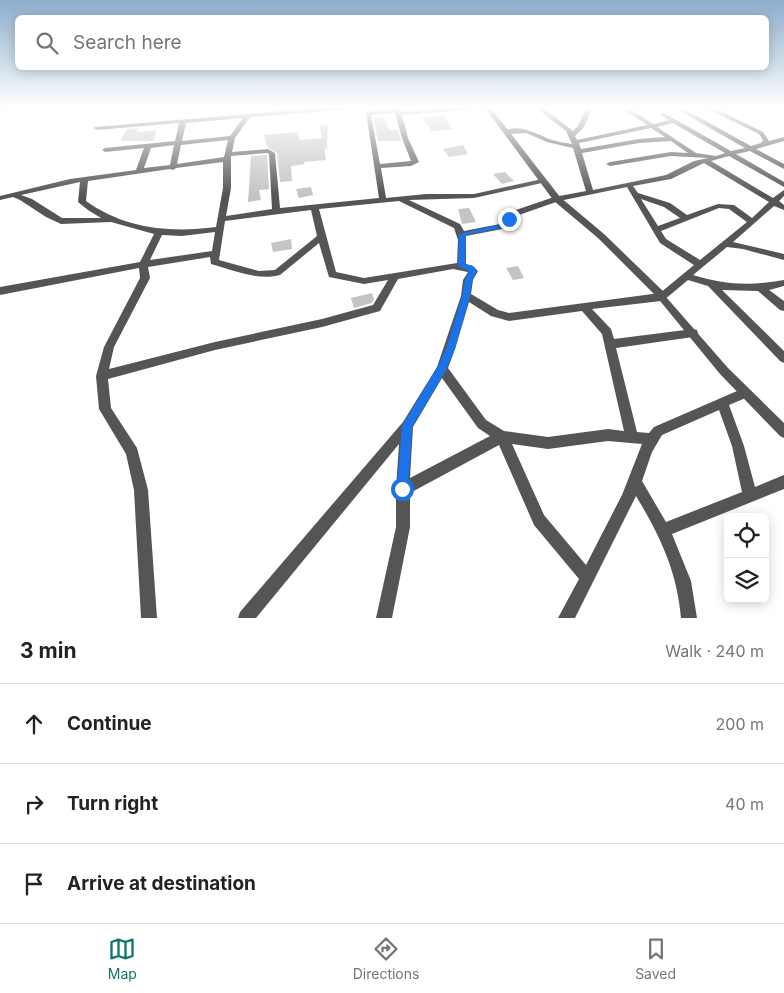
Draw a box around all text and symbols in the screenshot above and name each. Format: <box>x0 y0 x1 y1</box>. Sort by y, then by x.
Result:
search box <box>15 15 769 70</box>
icon: search <box>33 29 61 57</box>
text: Search here <box>73 31 182 54</box>
route end <box>498 208 521 231</box>
route start <box>391 478 414 501</box>
map controls <box>724 513 769 603</box>
button: locate <box>724 513 769 558</box>
button: layers <box>724 558 769 603</box>
text: 3 min <box>20 638 76 663</box>
text: Walk · 240 m <box>665 641 764 661</box>
icon: ahead <box>20 710 48 738</box>
text: Continue <box>67 712 152 735</box>
text: 200 m <box>716 714 764 734</box>
icon: right <box>20 790 48 818</box>
text: Turn right <box>67 792 158 815</box>
text: 40 m <box>725 794 764 814</box>
icon: arrive <box>20 870 48 898</box>
text: Arrive at destination <box>67 872 256 895</box>
tab: Map <box>108 935 137 982</box>
tab: Directions <box>353 935 419 982</box>
tab: Saved <box>635 935 676 982</box>

